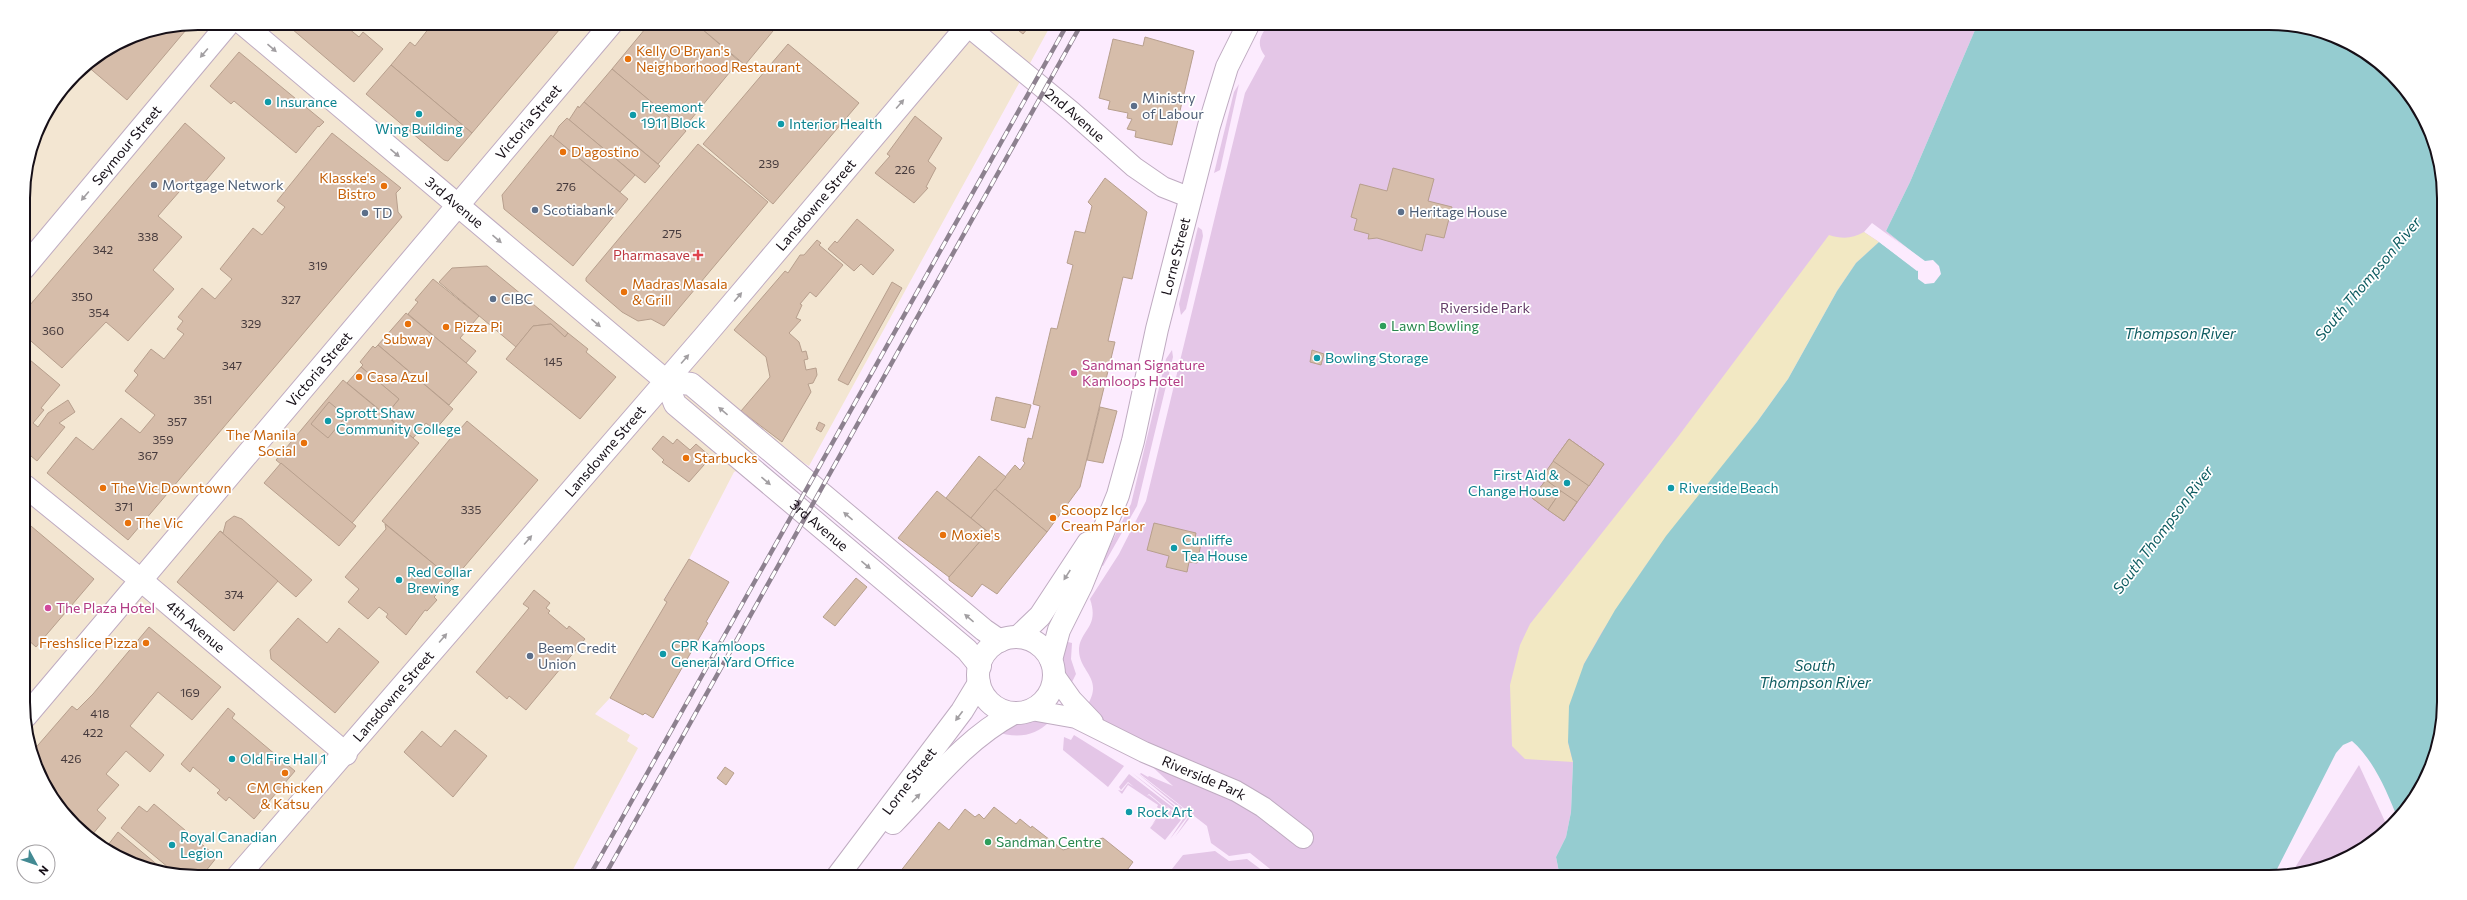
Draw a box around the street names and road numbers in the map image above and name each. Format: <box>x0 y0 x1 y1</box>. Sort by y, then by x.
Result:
street label: Victoria Street <box>491 80 565 163</box>
street label: 2nd Avenue <box>1042 84 1108 145</box>
street label: Seymour Street <box>88 101 165 188</box>
street label: Lansdowne Street <box>772 155 859 254</box>
street label: 3rd Avenue <box>422 173 487 231</box>
street label: Lorne Street <box>1157 215 1193 297</box>
street label: Victoria Street <box>282 328 355 410</box>
street label: Lansdowne Street <box>561 402 649 500</box>
street label: 3rd Avenue <box>787 496 852 554</box>
street label: 4th Avenue <box>163 596 229 656</box>
street label: Lansdowne Street <box>349 647 437 745</box>
street label: Lorne Street <box>878 744 940 818</box>
street label: Riverside Park <box>1159 752 1250 803</box>

